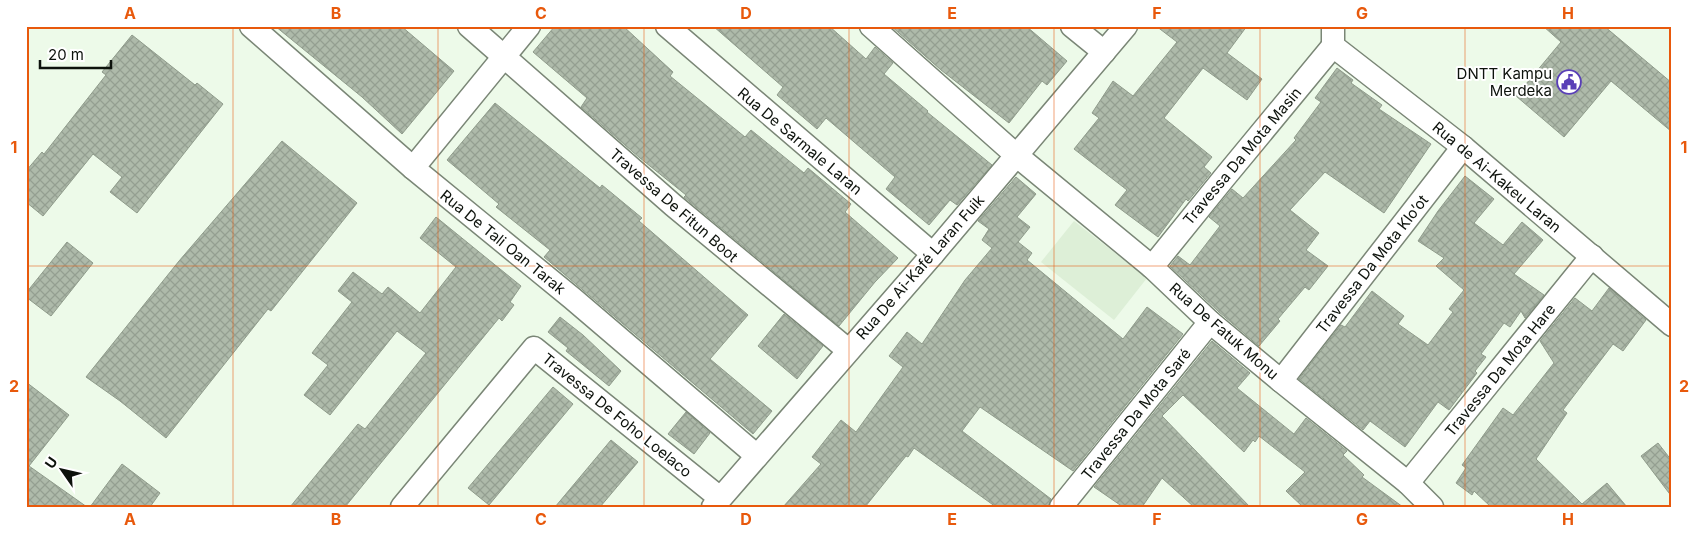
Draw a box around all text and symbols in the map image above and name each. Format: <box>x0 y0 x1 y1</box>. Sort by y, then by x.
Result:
text: A <box>124 3 136 23</box>
text: B <box>331 3 341 23</box>
text: C <box>535 3 547 23</box>
text: D <box>740 3 752 23</box>
text: E <box>947 3 957 23</box>
text: F <box>1152 3 1162 23</box>
text: G <box>1356 3 1368 23</box>
text: H <box>1562 3 1574 23</box>
scale bar <box>40 38 111 70</box>
text: 20 m <box>48 45 84 64</box>
place label: DNTT Kampu Merdeka <box>1457 64 1552 100</box>
public building icon: DNTT Kampu Merdeka <box>1556 69 1582 95</box>
street label: Rua De Sarmale Laran <box>734 83 866 199</box>
street label: Travessa Da Mota Masin <box>1179 83 1305 229</box>
street label: Rua de Ai-Kakeu Laran <box>1429 118 1565 236</box>
text: 1 <box>11 137 17 157</box>
text: 1 <box>1681 137 1687 157</box>
street label: Travessa De Fitun Boot <box>606 144 742 266</box>
street label: Rua De Tali Oan Tarak <box>437 186 570 299</box>
street label: Rua De Ai-Kafé Laran Fuik <box>852 190 989 343</box>
street label: Travessa Da Mota Klo’ot <box>1312 191 1432 337</box>
street label: Rua De Fatuk Monu <box>1166 278 1282 384</box>
street label: Travessa Da Mota Hare <box>1441 300 1559 440</box>
street label: Travessa Da Mota Saré <box>1077 344 1195 484</box>
street label: Travessa De Foho Loelaco <box>538 349 696 481</box>
text: 2 <box>9 376 19 396</box>
text: 2 <box>1679 376 1689 396</box>
north arrow <box>38 446 88 496</box>
text: U <box>41 453 61 471</box>
text: A <box>124 509 136 529</box>
text: B <box>331 509 341 529</box>
text: C <box>535 509 547 529</box>
text: D <box>740 509 752 529</box>
text: E <box>947 509 957 529</box>
text: F <box>1152 509 1162 529</box>
text: G <box>1356 509 1368 529</box>
text: H <box>1562 509 1574 529</box>

